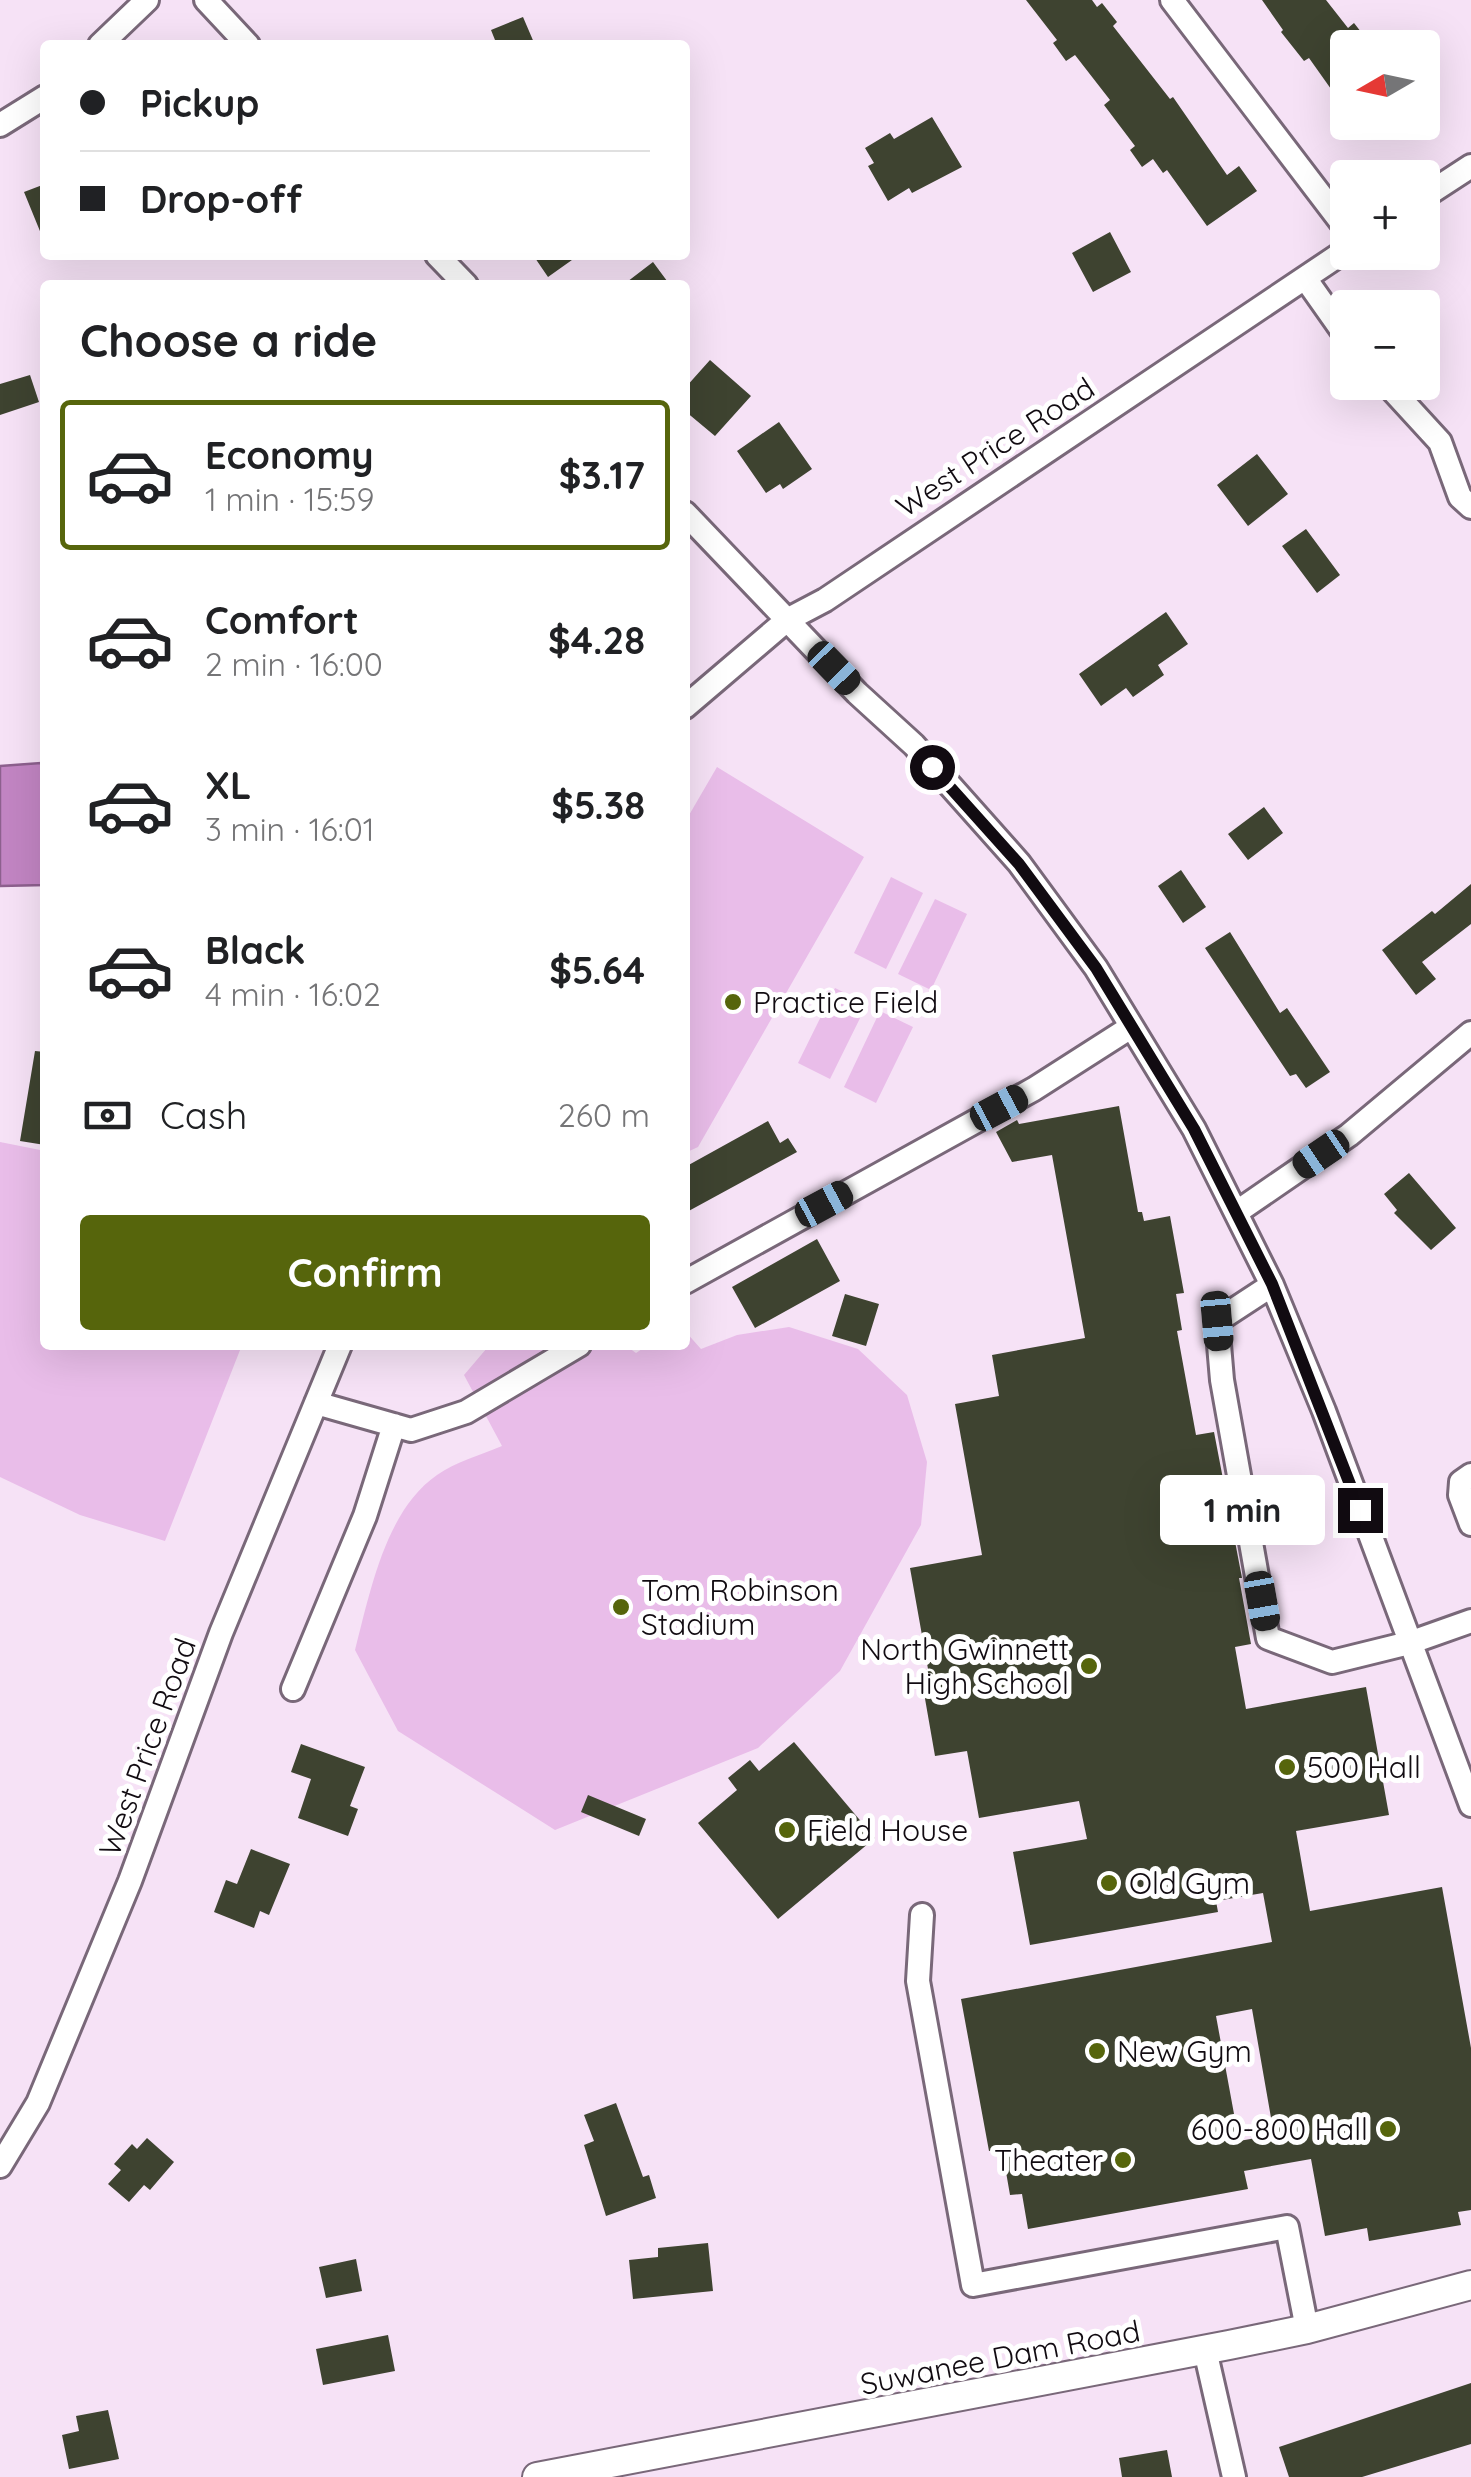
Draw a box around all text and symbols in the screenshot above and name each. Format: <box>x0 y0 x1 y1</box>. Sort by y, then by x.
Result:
north arrow <box>1330 30 1440 140</box>
map controls <box>1330 30 1440 400</box>
text: Pickup <box>140 79 259 127</box>
button: + <box>1330 160 1440 270</box>
text: Drop-off <box>140 175 302 223</box>
button: − <box>1330 290 1440 400</box>
text: Choose a ride <box>80 312 377 368</box>
street label: West Price Road <box>889 369 1101 525</box>
icon: car <box>85 430 175 520</box>
text: Economy <box>205 431 374 479</box>
text: $3.17 <box>559 451 645 499</box>
text: 1 min · 15:59 <box>205 479 374 519</box>
icon: car <box>85 595 175 685</box>
text: Comfort <box>205 596 359 644</box>
text: $4.28 <box>548 616 645 664</box>
car <box>802 636 866 700</box>
text: 2 min · 16:00 <box>205 644 383 684</box>
route start <box>910 745 955 790</box>
icon: car <box>85 760 175 850</box>
text: XL <box>205 761 251 809</box>
text: $5.38 <box>551 781 645 829</box>
text: 3 min · 16:01 <box>205 809 375 849</box>
icon: car <box>85 925 175 1015</box>
text: Black <box>205 926 305 974</box>
text: $5.64 <box>549 946 645 994</box>
text: 4 min · 16:02 <box>205 974 381 1014</box>
place label: Practice Field <box>753 983 938 1021</box>
marker: Practice Field <box>722 991 744 1013</box>
car <box>965 1081 1033 1135</box>
icon: cash <box>80 1088 135 1143</box>
text: Cash <box>160 1091 247 1139</box>
text: 260 m <box>558 1095 650 1135</box>
car <box>1288 1125 1354 1183</box>
car <box>790 1177 858 1231</box>
button: Confirm <box>80 1215 650 1330</box>
car <box>1199 1290 1235 1352</box>
callout: 1 min <box>1160 1475 1325 1545</box>
route end <box>1338 1488 1383 1533</box>
text: 1 min <box>1204 1490 1281 1530</box>
car <box>1242 1569 1282 1633</box>
place label: Tom Robinson Stadium <box>641 1571 839 1643</box>
marker: Tom Robinson Stadium <box>610 1596 632 1618</box>
place label: North Gwinnett High School <box>860 1630 1069 1702</box>
street label: West Price Road <box>90 1633 204 1861</box>
marker: North Gwinnett High School <box>1078 1655 1100 1677</box>
place label: 500 Hall <box>1307 1748 1421 1786</box>
marker: 500 Hall <box>1276 1756 1298 1778</box>
place label: Field House <box>807 1811 968 1849</box>
marker: Field House <box>776 1819 798 1841</box>
place label: Old Gym <box>1129 1864 1250 1902</box>
marker: Old Gym <box>1098 1872 1120 1894</box>
place label: New Gym <box>1117 2032 1252 2070</box>
marker: New Gym <box>1086 2040 1108 2062</box>
place label: 600-800 Hall <box>1191 2110 1368 2148</box>
marker: 600-800 Hall <box>1377 2118 1399 2140</box>
place label: Theater <box>994 2141 1103 2179</box>
marker: Theater <box>1112 2149 1134 2171</box>
street label: Suwanee Dam Road <box>857 2311 1143 2403</box>

